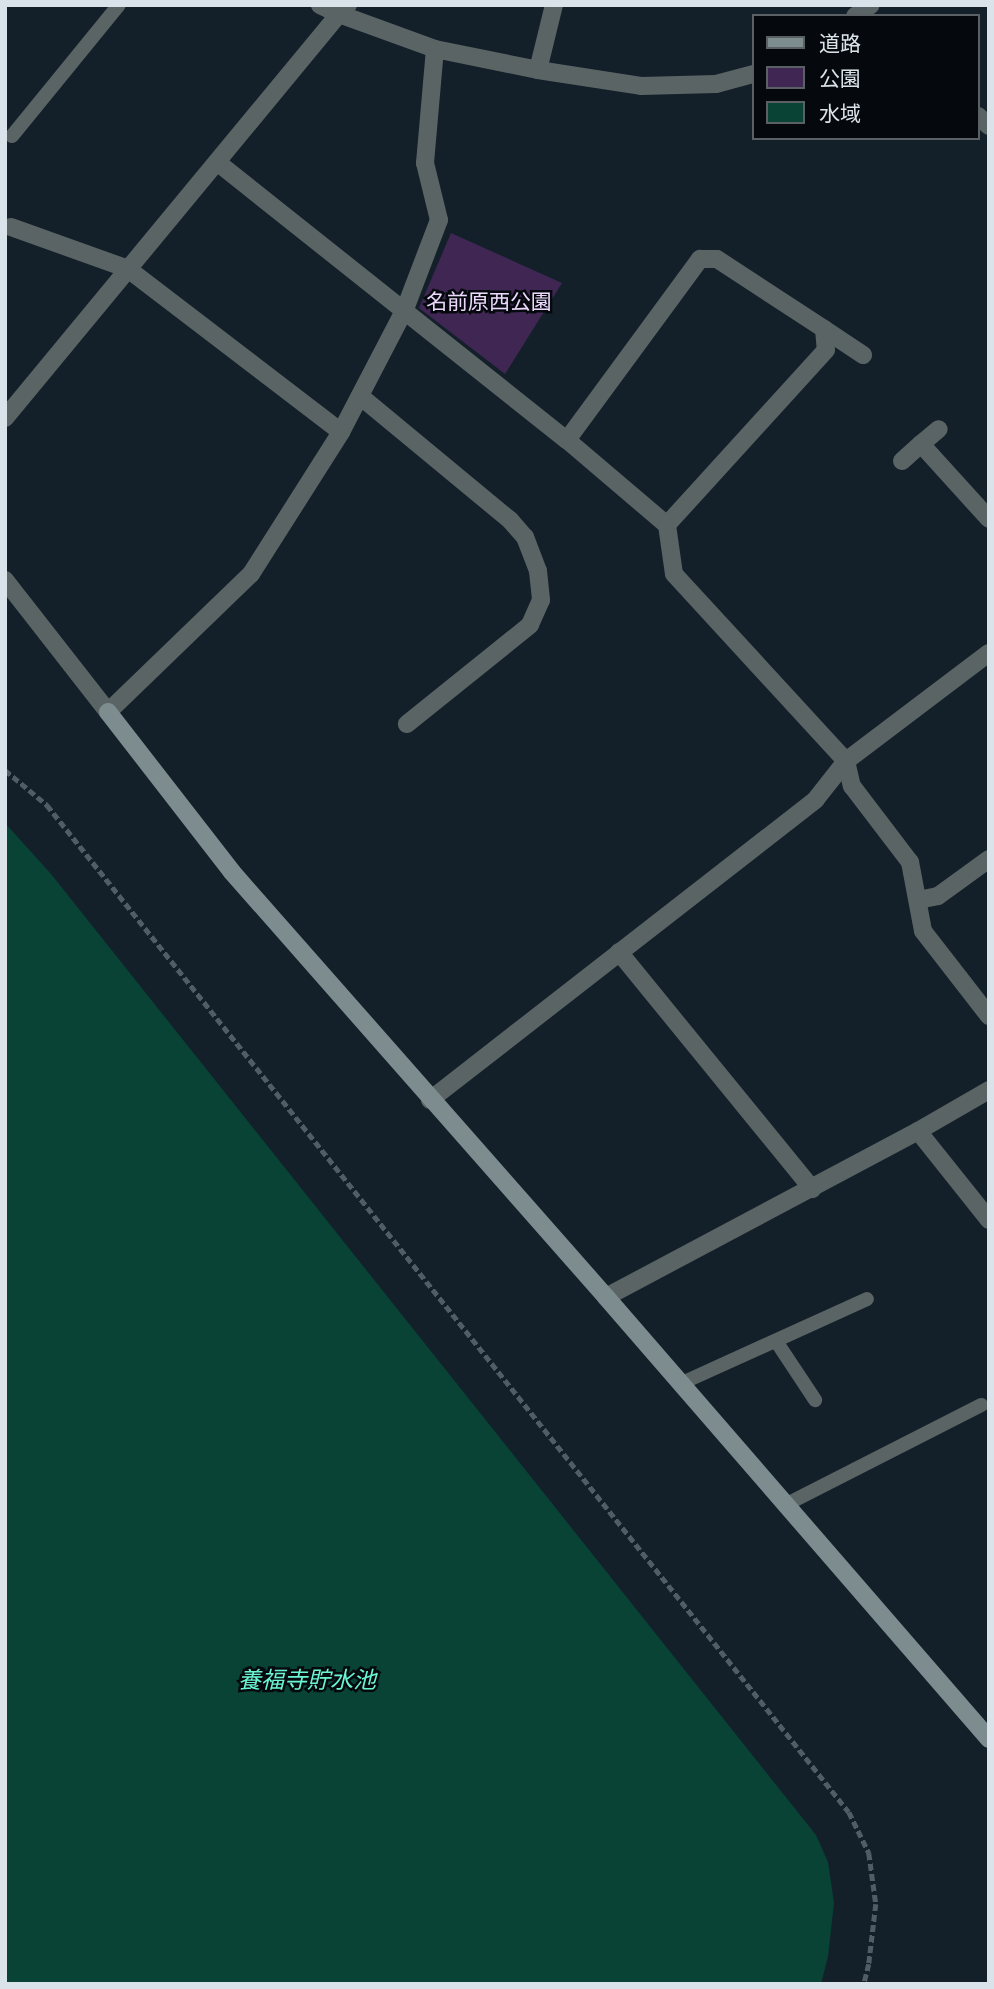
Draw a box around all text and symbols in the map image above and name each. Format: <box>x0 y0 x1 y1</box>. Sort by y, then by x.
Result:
legend <box>752 14 980 140</box>
text: 道路 <box>819 29 861 59</box>
text: 公園 <box>819 64 861 94</box>
text: 水域 <box>819 99 861 129</box>
park label: 名前原西公園 <box>426 289 552 315</box>
water label: 養福寺貯水池 <box>238 1667 376 1695</box>

